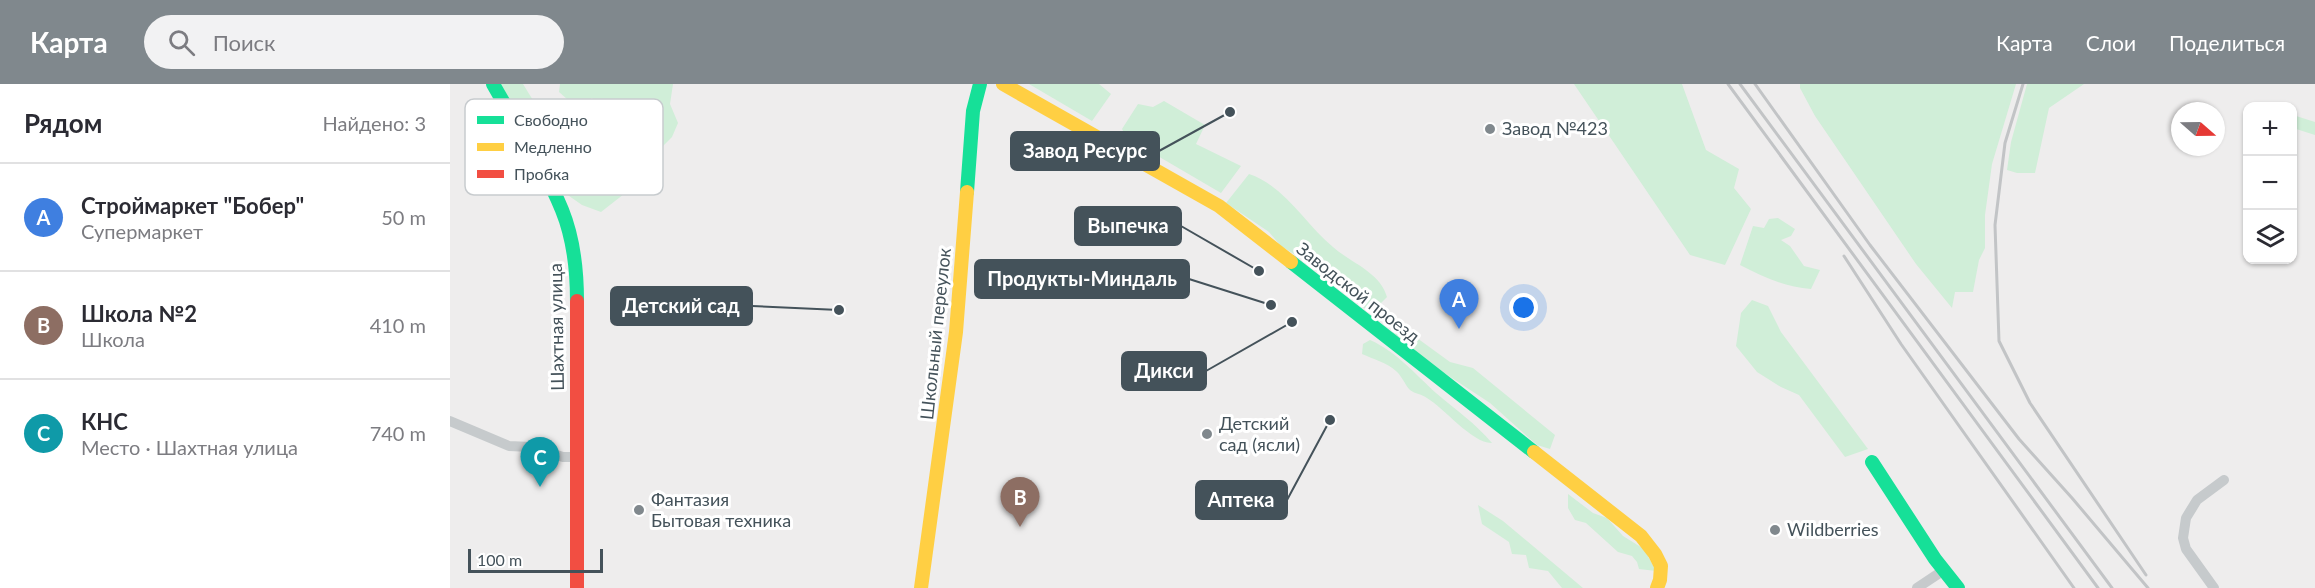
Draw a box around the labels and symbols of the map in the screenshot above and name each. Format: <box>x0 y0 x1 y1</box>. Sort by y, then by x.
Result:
legend <box>465 99 663 195</box>
north arrow <box>2171 102 2225 156</box>
text: Свободно <box>514 110 588 129</box>
place label: Завод №423 <box>1502 117 1608 139</box>
marker: Завод №423 <box>1483 122 1497 136</box>
callout: Завод Ресурс <box>1011 132 1159 170</box>
text: Медленно <box>514 137 592 156</box>
text: Завод Ресурс <box>1023 138 1147 162</box>
text: Пробка <box>514 164 569 183</box>
callout: Выпечка <box>1075 207 1181 245</box>
text: Выпечка <box>1087 213 1169 237</box>
street label: Заводской проезд <box>1292 237 1425 347</box>
street label: Школьный переулок <box>915 246 955 421</box>
callout: Продукты-Миндаль <box>975 260 1189 298</box>
street label: Шахтная улица <box>544 263 568 391</box>
text: Продукты-Миндаль <box>987 266 1177 290</box>
pin: A <box>1440 280 1478 329</box>
callout: Детский сад <box>611 287 752 325</box>
text: Детский сад <box>622 293 740 317</box>
your location <box>1509 293 1538 322</box>
callout: Дикси <box>1122 352 1206 390</box>
text: Дикси <box>1134 358 1194 382</box>
place label: Детский сад (ясли) <box>1219 412 1300 455</box>
marker: Детский сад (ясли) <box>1200 427 1214 441</box>
pin: C <box>520 438 560 487</box>
pin: B <box>1000 478 1040 527</box>
callout: Аптека <box>1196 481 1287 519</box>
text: Аптека <box>1207 487 1274 511</box>
place label: Фантазия Бытовая техника <box>651 488 791 531</box>
marker: Фантазия Бытовая техника <box>632 503 646 517</box>
place label: Wildberries <box>1787 518 1879 540</box>
marker: Wildberries <box>1768 523 1782 537</box>
scale bar <box>468 546 603 574</box>

